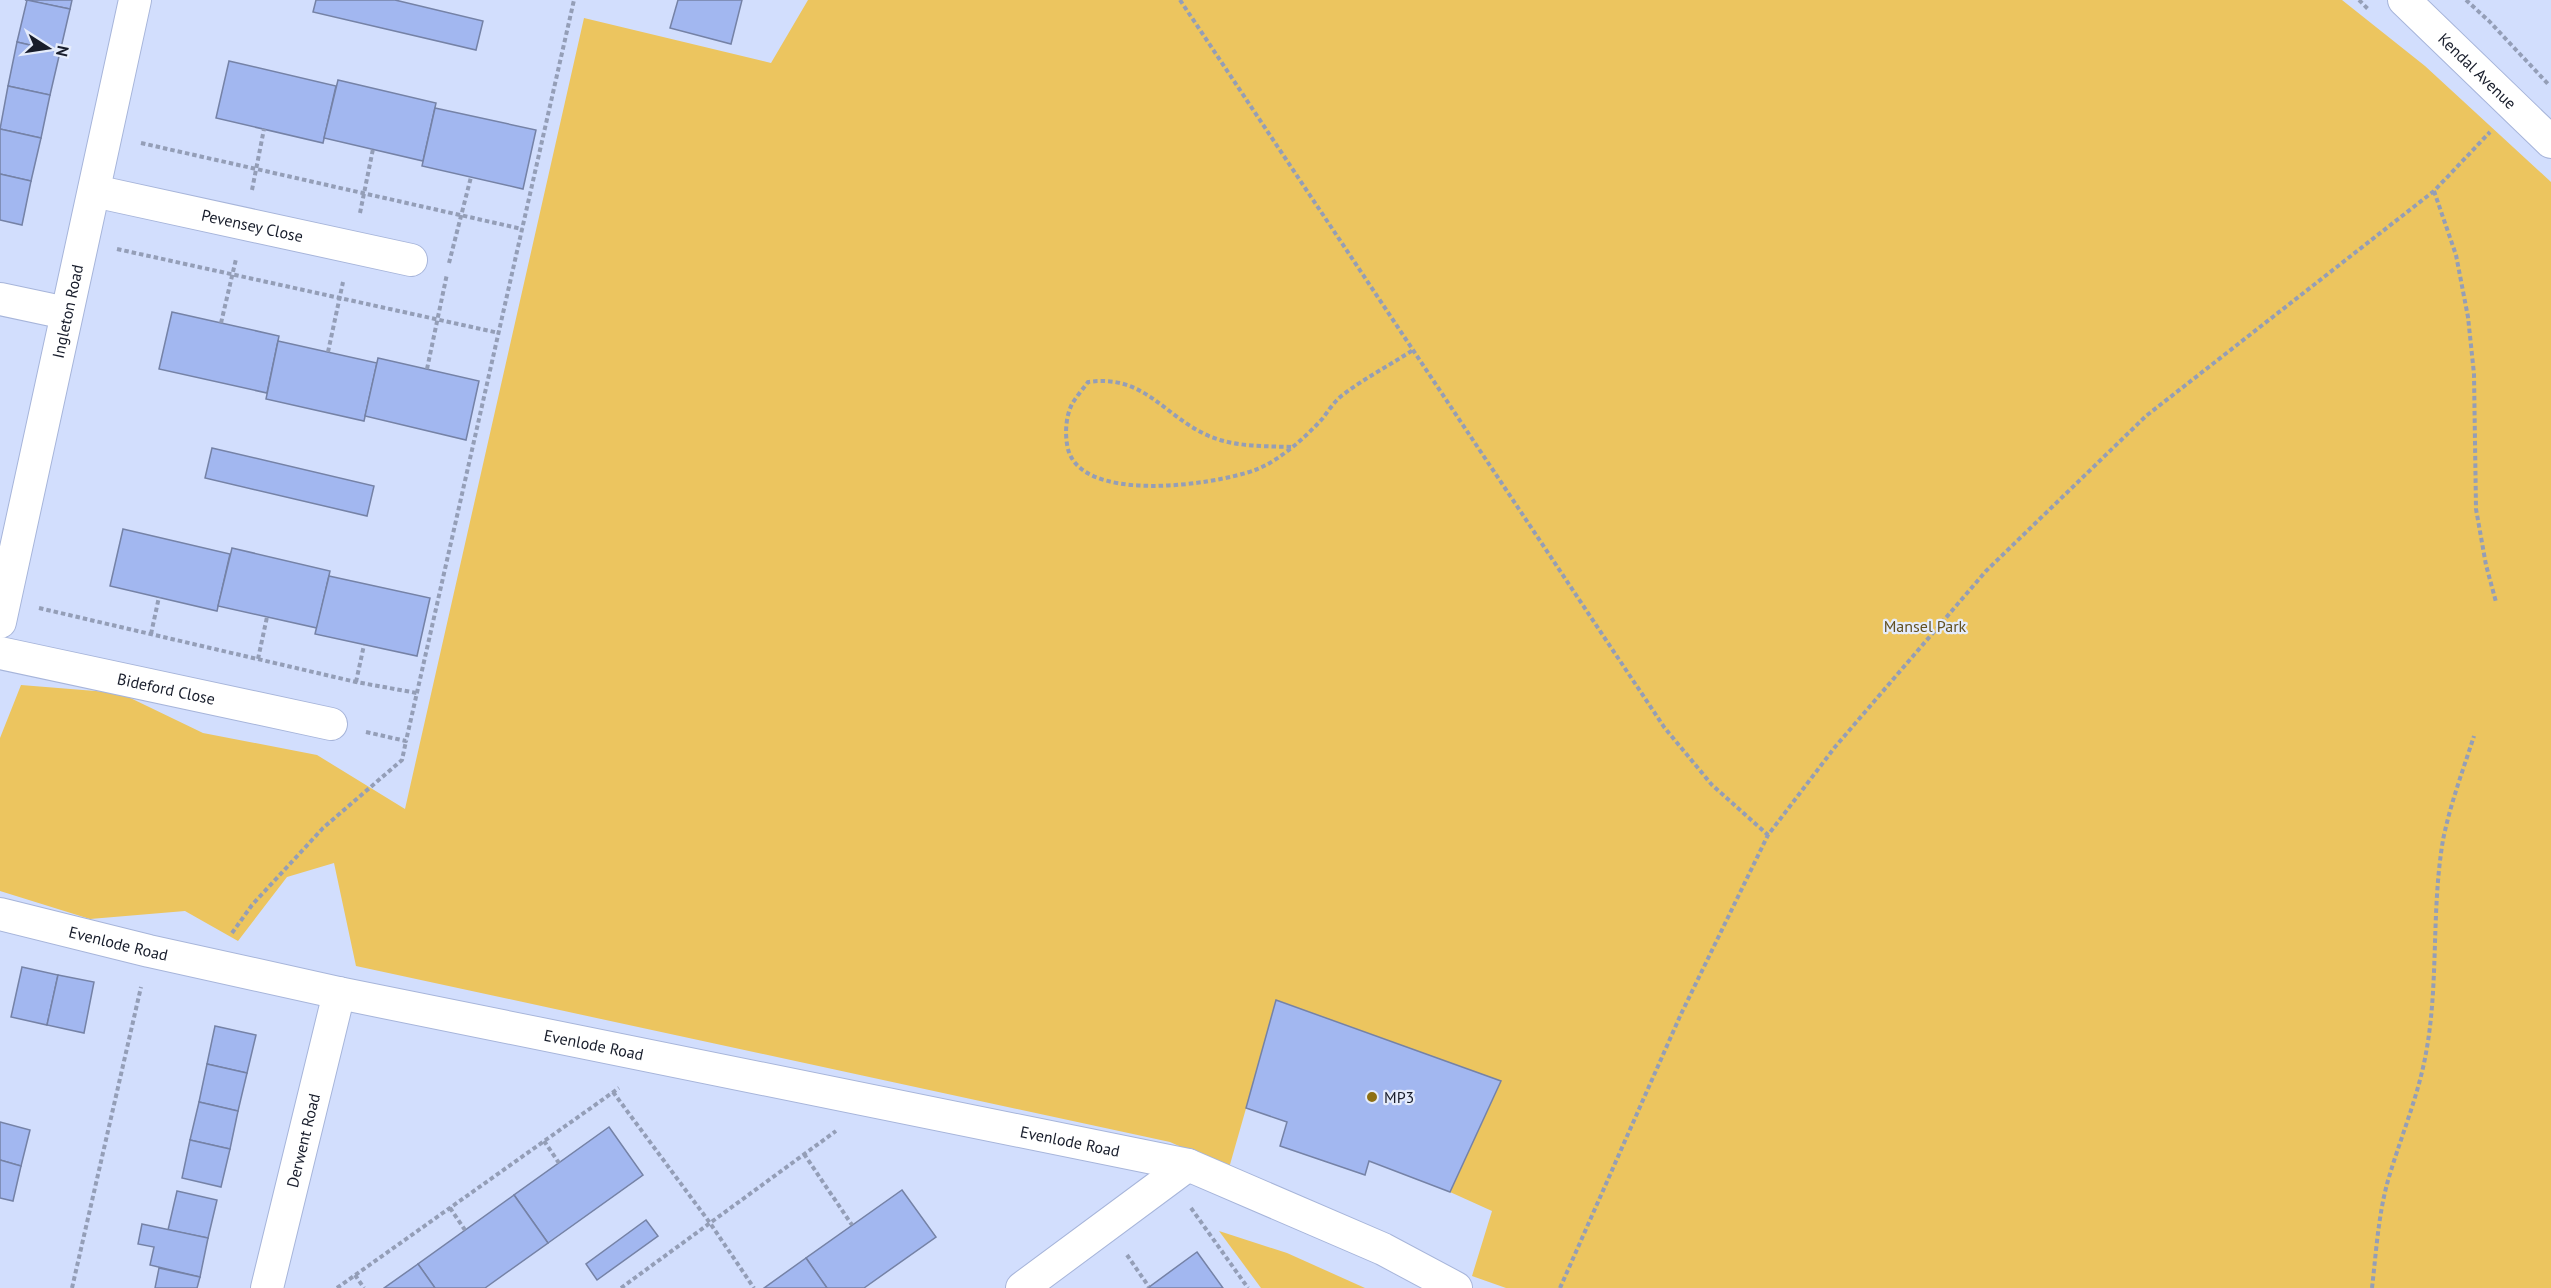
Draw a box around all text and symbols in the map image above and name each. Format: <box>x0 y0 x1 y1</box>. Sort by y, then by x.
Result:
north arrow <box>18 18 78 78</box>
street label: Kendal Avenue <box>2434 29 2521 113</box>
text: N <box>52 44 74 58</box>
street label: Pevensey Close <box>200 205 305 246</box>
street label: Ingleton Road <box>48 262 87 360</box>
park label: Mansel Park <box>1884 616 1967 636</box>
street label: Bideford Close <box>115 668 217 709</box>
street label: Evenlode Road <box>67 922 170 965</box>
street label: Evenlode Road <box>542 1025 645 1064</box>
place label: MP3 <box>1384 1087 1414 1107</box>
marker: MP3 <box>1365 1090 1379 1104</box>
street label: Derwent Road <box>282 1091 324 1189</box>
street label: Evenlode Road <box>1018 1121 1122 1161</box>

